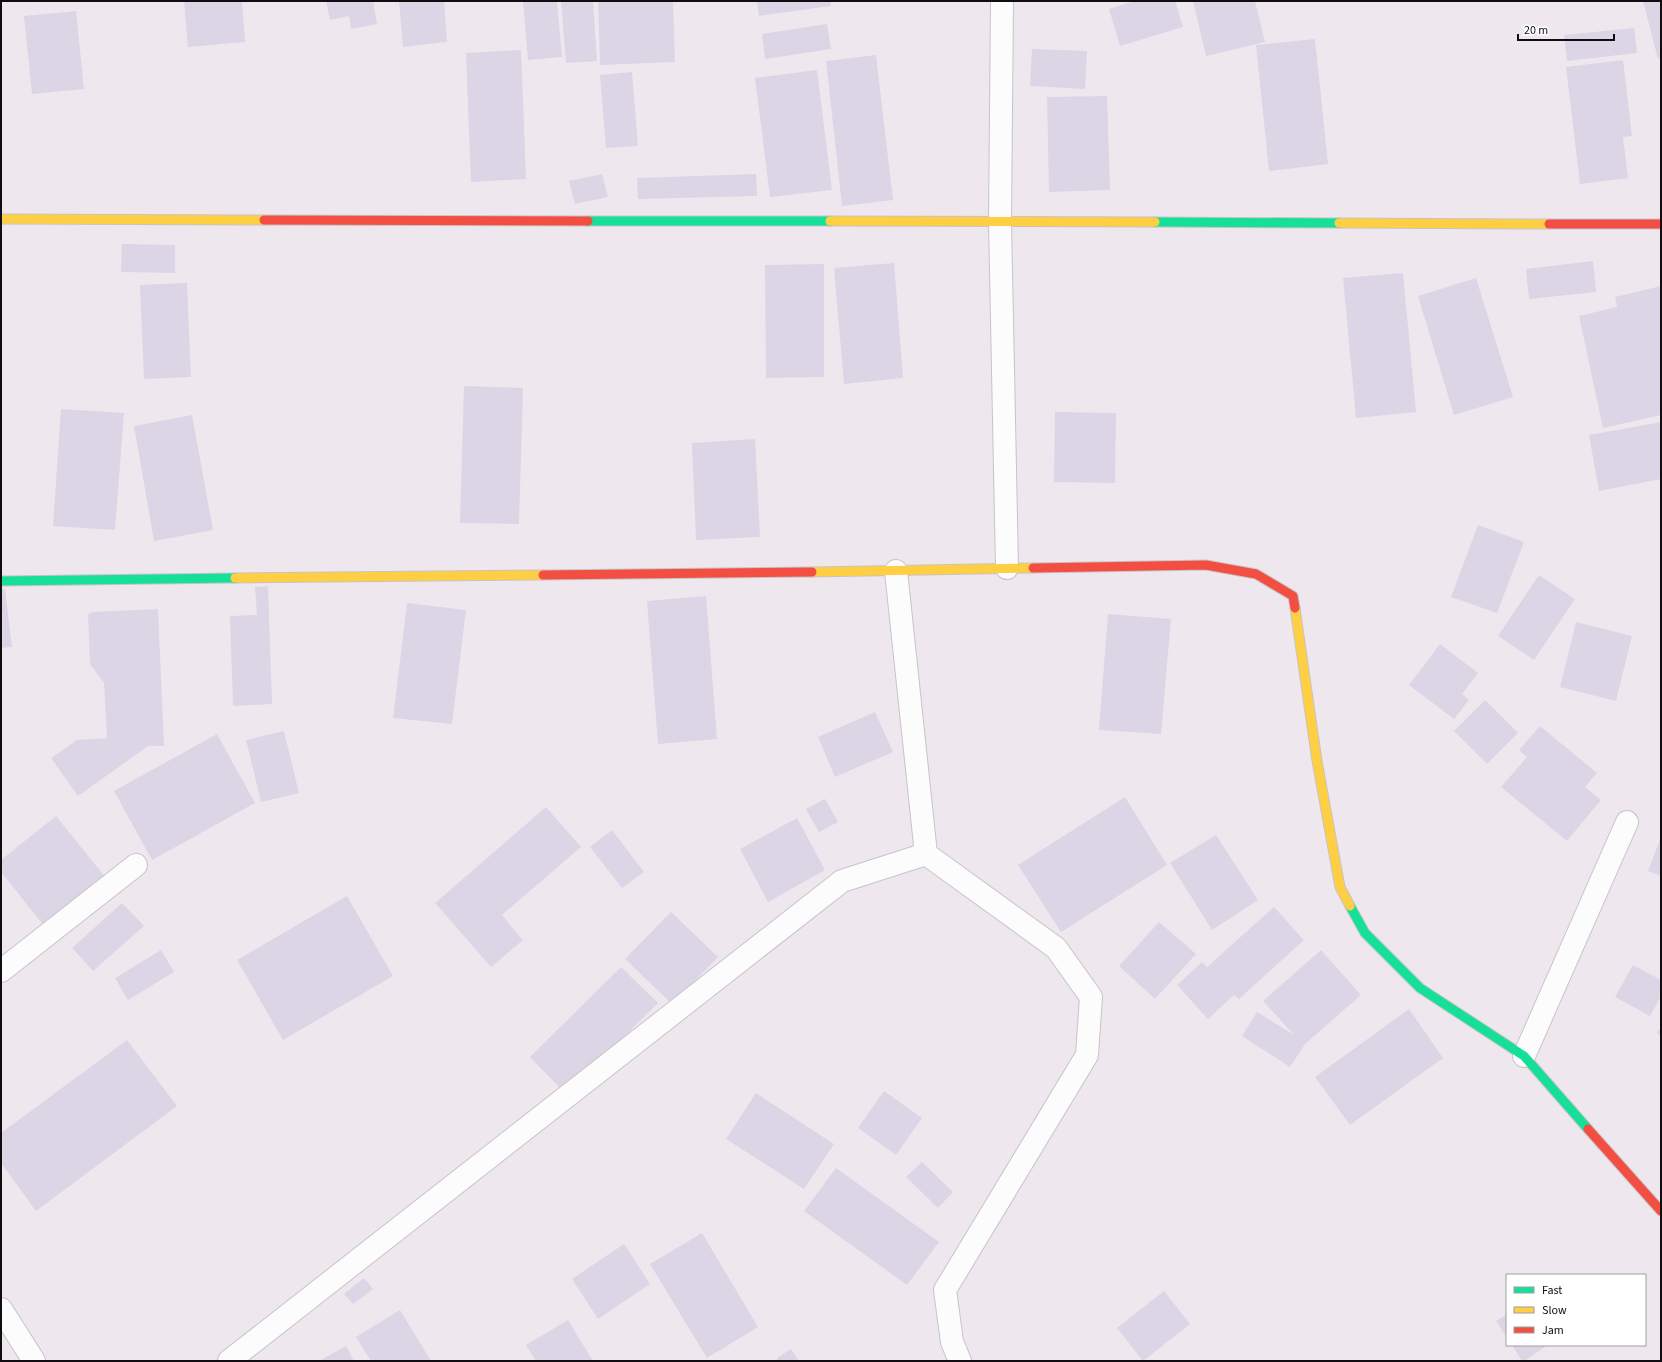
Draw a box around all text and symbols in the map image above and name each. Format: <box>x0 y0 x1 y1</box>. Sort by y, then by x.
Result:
scale bar <box>1518 16 1614 42</box>
text: 20 m <box>1524 22 1548 39</box>
legend <box>1506 1274 1646 1346</box>
text: Fast <box>1542 1282 1562 1299</box>
text: Slow <box>1542 1302 1567 1319</box>
text: Jam <box>1542 1322 1564 1339</box>

